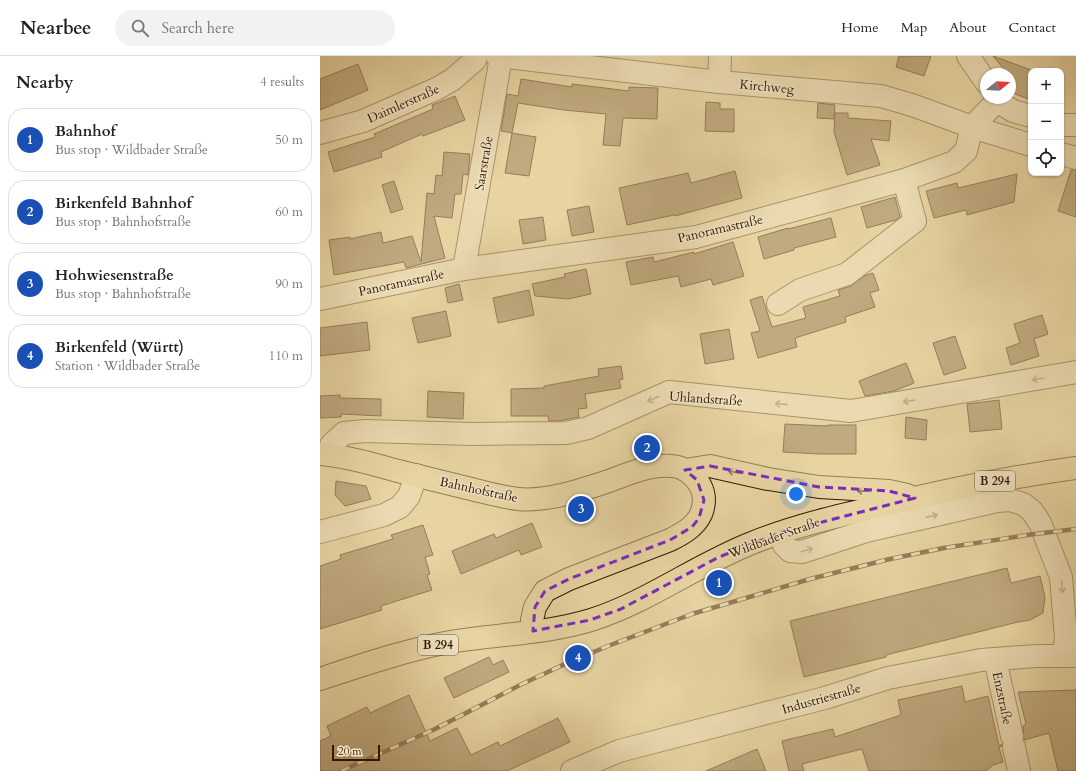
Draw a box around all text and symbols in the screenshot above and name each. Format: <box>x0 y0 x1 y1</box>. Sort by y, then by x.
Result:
search box <box>115 10 395 46</box>
text: Nearbee <box>20 15 91 41</box>
icon: search <box>129 17 151 39</box>
text: Search here <box>161 18 234 38</box>
text: Home <box>841 18 879 37</box>
text: Map <box>901 18 927 37</box>
text: About <box>949 18 986 37</box>
text: Contact <box>1008 18 1056 37</box>
north arrow <box>980 68 1016 104</box>
map controls <box>1028 68 1064 176</box>
button: + <box>1028 68 1064 104</box>
text: Nearby <box>16 71 73 94</box>
text: 4 results <box>260 73 304 91</box>
street label: Kirchweg <box>739 76 796 98</box>
street label: Daimlerstraße <box>364 80 442 128</box>
button: − <box>1028 104 1064 140</box>
text: Bahnhof <box>55 121 116 141</box>
text: 1 <box>27 131 33 149</box>
text: 50 m <box>275 131 303 149</box>
street label: Saarstraße <box>470 134 498 192</box>
button: locate <box>1028 140 1064 176</box>
text: Bus stop · Wildbader Straße <box>55 141 208 159</box>
text: Birkenfeld Bahnhof <box>55 193 192 213</box>
text: 2 <box>27 203 33 221</box>
text: 60 m <box>275 203 303 221</box>
street label: Panoramastraße <box>676 210 765 248</box>
text: Bus stop · Bahnhofstraße <box>55 213 191 231</box>
text: Hohwiesenstraße <box>55 265 174 285</box>
street label: Panoramastraße <box>357 265 446 301</box>
text: 3 <box>27 275 33 293</box>
text: 90 m <box>275 275 303 293</box>
text: Bus stop · Bahnhofstraße <box>55 285 191 303</box>
text: Birkenfeld (Württ) <box>55 337 184 357</box>
text: 4 <box>27 347 33 365</box>
text: 110 m <box>269 347 303 365</box>
text: Station · Wildbader Straße <box>55 357 200 375</box>
one-way arrow <box>1031 375 1044 383</box>
street label: Uhlandstraße <box>669 387 743 411</box>
one-way arrow <box>647 396 659 403</box>
one-way arrow <box>903 397 916 405</box>
one-way arrow <box>775 400 788 408</box>
pin: 2 <box>634 433 660 463</box>
one-way arrow <box>728 467 741 475</box>
road number: B 294 <box>975 471 1015 491</box>
street label: Bahnhofstraße <box>438 473 520 507</box>
your location <box>786 484 806 504</box>
one-way arrow <box>857 487 870 494</box>
pin: 3 <box>568 494 594 524</box>
one-way arrow <box>925 511 938 519</box>
street label: Wildbader Straße <box>725 513 823 563</box>
one-way arrow <box>800 546 813 553</box>
pin: 1 <box>706 568 732 598</box>
one-way arrow <box>1058 580 1065 593</box>
road number: B 294 <box>418 635 458 655</box>
pin: 4 <box>565 643 591 673</box>
street label: Enzstraße <box>988 670 1016 726</box>
street label: Industriestraße <box>780 679 863 719</box>
scale bar <box>332 743 380 762</box>
text: 20 m <box>338 744 362 759</box>

